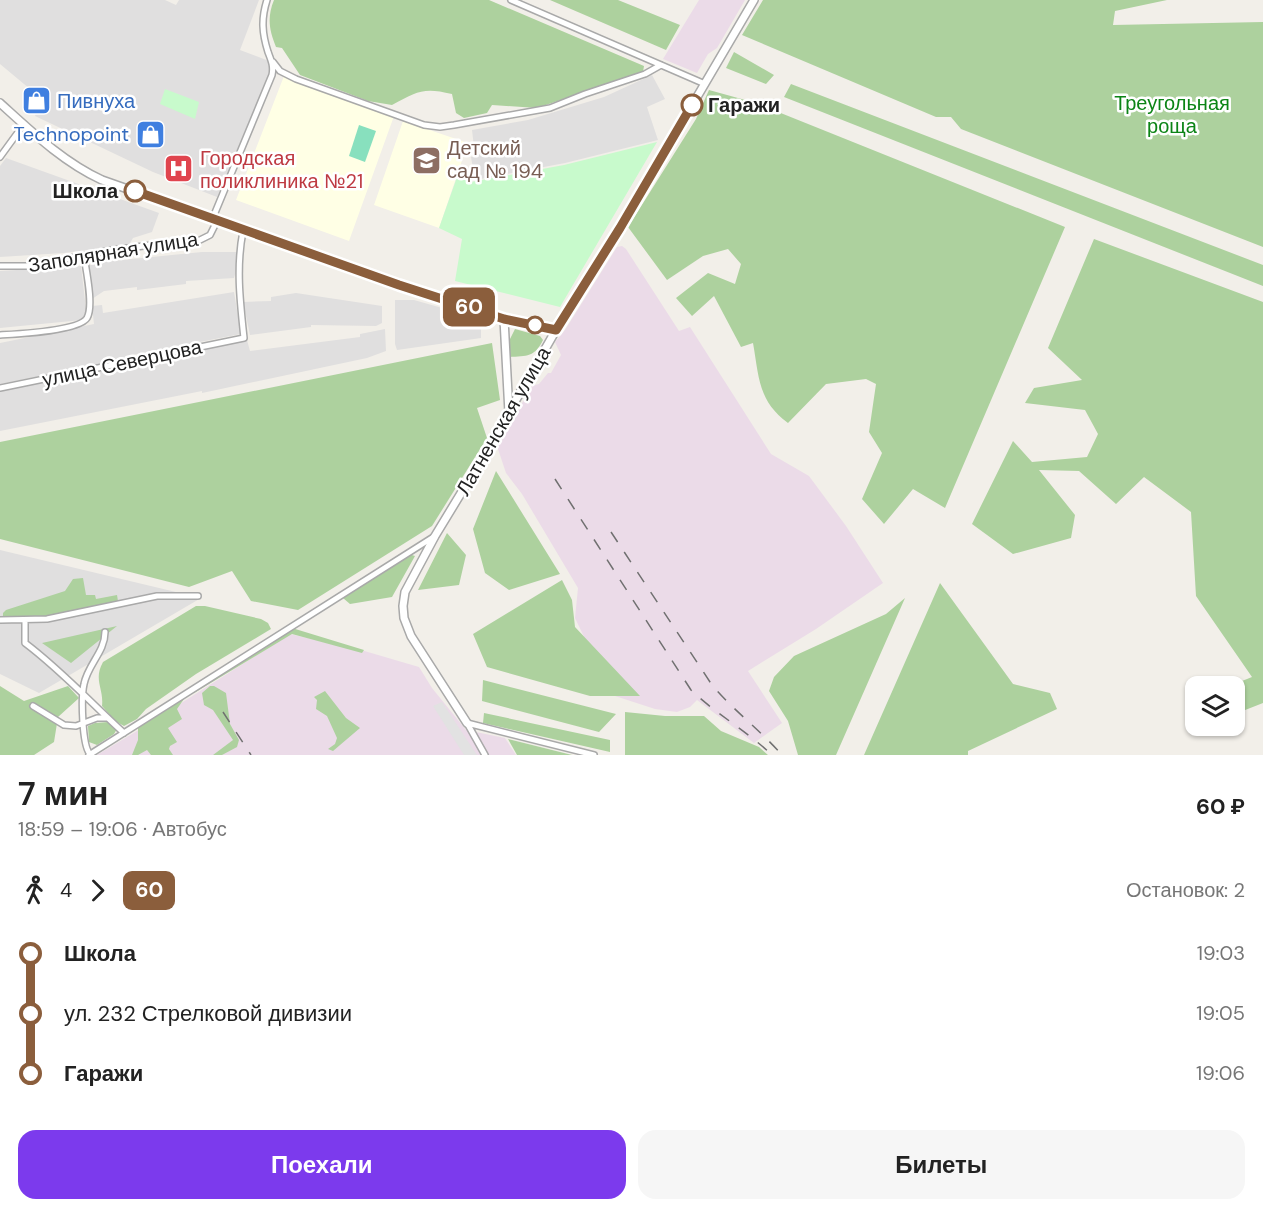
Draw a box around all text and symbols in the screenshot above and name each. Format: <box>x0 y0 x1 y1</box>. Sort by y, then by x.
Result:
shop icon: Пивнуха <box>20 85 52 117</box>
place label: Пивнуха <box>57 88 136 114</box>
park label: Треугольная роща <box>1114 90 1230 139</box>
place label: Гаражи <box>708 92 780 118</box>
marker: Гаражи <box>681 94 703 116</box>
shop icon: Technopoint <box>134 118 166 150</box>
place label: Technopoint <box>13 121 129 147</box>
place label: Детский сад № 194 <box>447 135 543 184</box>
school or university icon: Детский сад № 194 <box>410 144 442 176</box>
place label: Городская поликлиника №21 <box>200 145 363 194</box>
hospital icon: Городская поликлиника №21 <box>163 153 195 185</box>
place label: Школа <box>53 178 119 204</box>
marker: Школа <box>124 180 146 202</box>
street label: Заполярная улица <box>26 226 201 278</box>
line badge: 60 <box>442 288 496 326</box>
text: 60 <box>455 293 483 321</box>
unlabelled marker <box>526 316 544 334</box>
street label: улица Северцова <box>40 333 205 393</box>
street label: Латненская улица <box>450 341 557 500</box>
map controls <box>1185 676 1245 736</box>
button: layers <box>1185 676 1245 736</box>
text: 7 мин <box>18 772 108 815</box>
text: 60 ₽ <box>1196 792 1245 821</box>
text: 18:59 – 19:06 · Автобус <box>18 816 227 842</box>
icon: walk <box>18 874 51 907</box>
icon: forward <box>81 874 114 907</box>
text: 60 <box>135 876 163 904</box>
text: 4 <box>60 877 72 903</box>
text: Остановок: 2 <box>1126 877 1245 903</box>
text: Школа <box>64 939 136 968</box>
text: 19:03 <box>1197 940 1245 966</box>
text: ул. 232 Стрелковой дивизии <box>64 999 352 1028</box>
text: 19:05 <box>1196 1000 1245 1026</box>
text: Гаражи <box>64 1059 143 1088</box>
text: 19:06 <box>1196 1060 1245 1086</box>
button: Поехали <box>18 1130 626 1199</box>
button: Билеты <box>638 1130 1245 1199</box>

